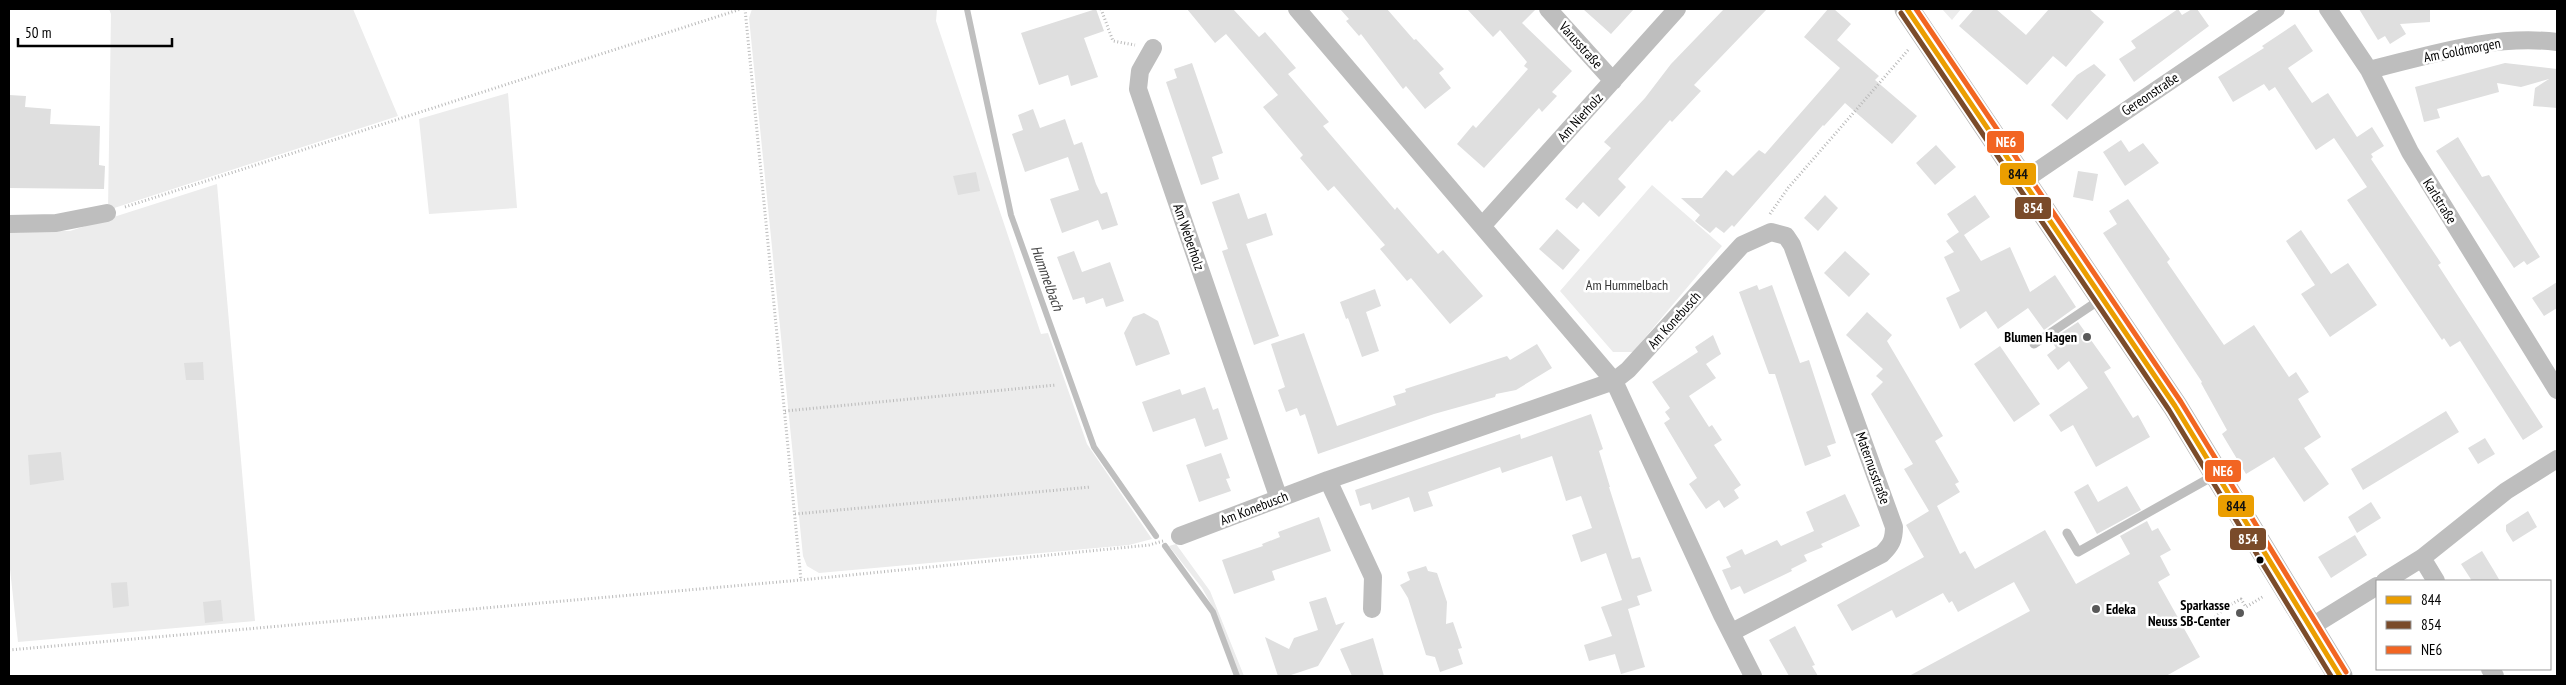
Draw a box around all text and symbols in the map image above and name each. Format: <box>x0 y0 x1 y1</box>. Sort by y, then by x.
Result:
scale bar <box>18 15 171 47</box>
street label: Varusstraße <box>1555 17 1607 72</box>
text: 50 m <box>25 23 51 42</box>
street label: Am Goldmorgen <box>2422 34 2502 66</box>
street label: Gereonstraße <box>2118 68 2182 120</box>
street label: Am Nierholz <box>1553 89 1607 145</box>
line badge: NE6 <box>1986 130 2025 154</box>
text: NE6 <box>1996 133 2016 151</box>
line badge: 844 <box>1999 162 2037 186</box>
text: 844 <box>2008 165 2028 183</box>
street label: Karlstraße <box>2419 175 2461 227</box>
line badge: 854 <box>2014 196 2052 220</box>
text: 854 <box>2023 199 2043 217</box>
street label: Am Weberholz <box>1169 201 1209 273</box>
water label: Hummelbach <box>1027 243 1069 314</box>
park label: Am Hummelbach <box>1586 276 1668 294</box>
street label: Am Konebusch <box>1644 288 1704 352</box>
place label: Blumen Hagen <box>2004 328 2077 346</box>
marker: Blumen Hagen <box>2081 331 2093 343</box>
street label: Maternusstraße <box>1852 429 1894 507</box>
line badge: NE6 <box>2204 459 2242 483</box>
text: NE6 <box>2213 462 2233 480</box>
street label: Am Konebusch <box>1218 487 1290 529</box>
line badge: 844 <box>2217 494 2255 518</box>
text: 844 <box>2226 497 2246 515</box>
line badge: 854 <box>2229 527 2267 551</box>
text: 854 <box>2238 530 2258 548</box>
unlabelled marker <box>2255 555 2265 565</box>
legend <box>2376 580 2551 670</box>
text: 844 <box>2421 590 2442 609</box>
place label: Sparkasse Neuss SB-Center <box>2148 596 2231 630</box>
place label: Edeka <box>2106 600 2136 618</box>
marker: Edeka <box>2090 603 2102 615</box>
marker: Sparkasse Neuss SB-Center <box>2234 607 2246 619</box>
text: 854 <box>2421 615 2442 634</box>
text: NE6 <box>2421 640 2443 659</box>

